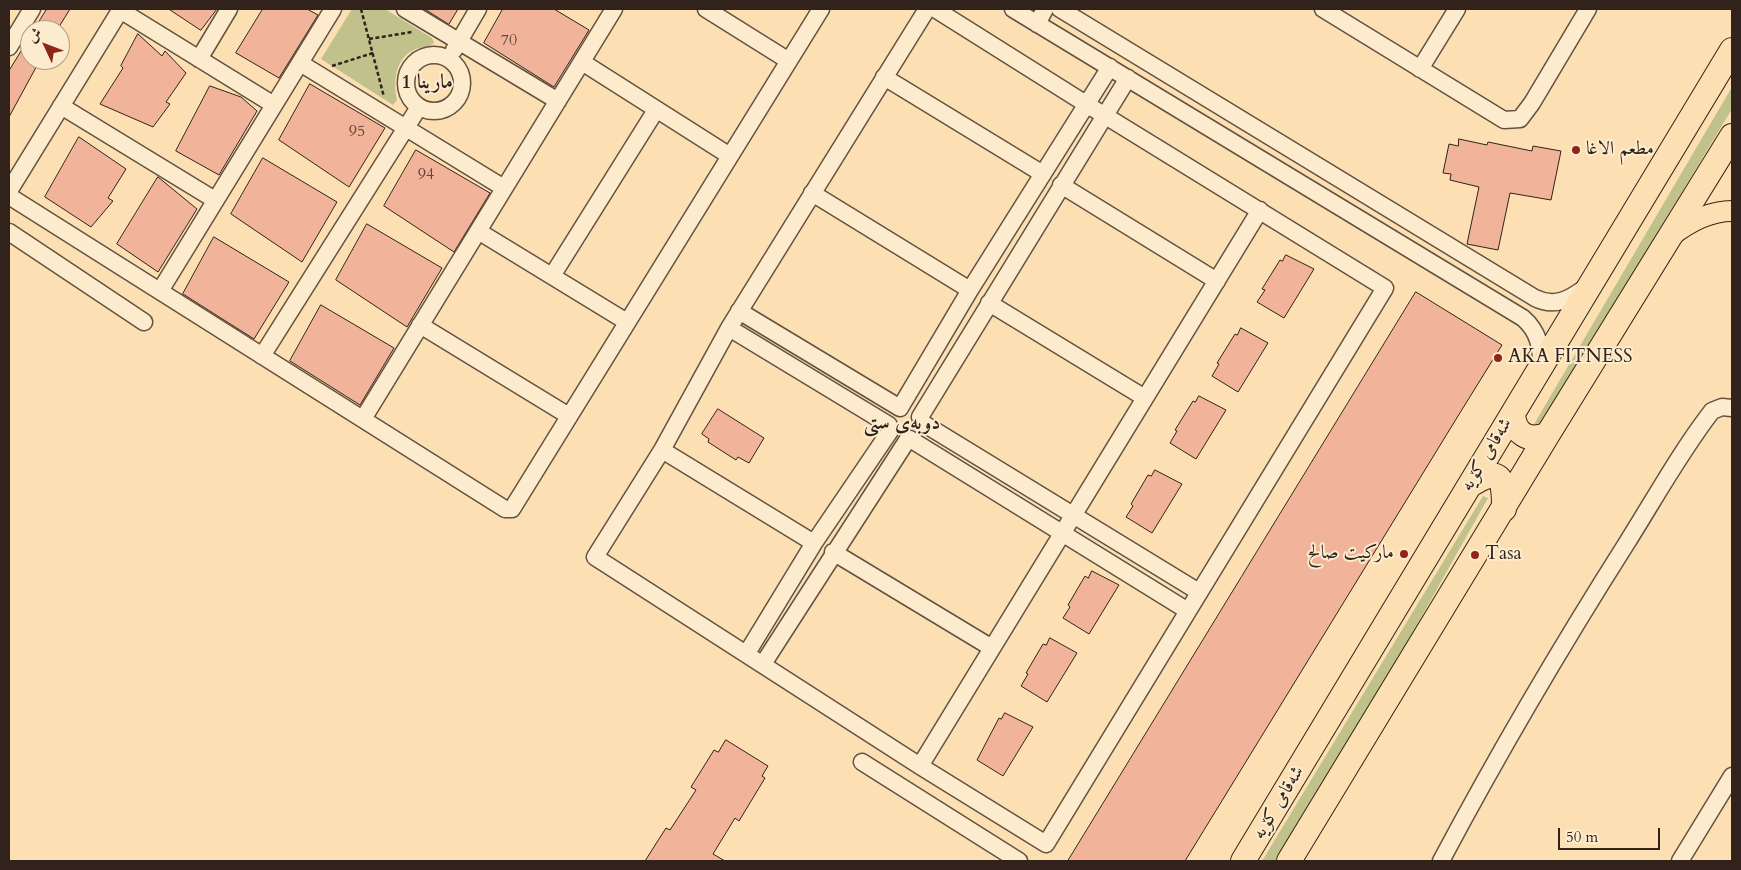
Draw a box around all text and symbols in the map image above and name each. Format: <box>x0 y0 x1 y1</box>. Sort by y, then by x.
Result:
north arrow <box>20 20 70 70</box>
text: ش <box>23 24 46 47</box>
house number: 70 <box>501 31 517 51</box>
district label: مارینا 1 <box>401 71 453 95</box>
house number: 95 <box>349 122 365 142</box>
place label: مطعم الاغا <box>1586 139 1654 161</box>
marker: مطعم الاغا <box>1570 144 1582 156</box>
house number: 94 <box>418 165 434 185</box>
place label: AKA FITNESS <box>1508 347 1632 369</box>
marker: AKA FITNESS <box>1492 352 1504 364</box>
district label: دوبه‌ی ستی <box>864 412 940 436</box>
street label: شەقامی کۆیە <box>1456 414 1518 496</box>
place label: ماركيت صالح <box>1308 543 1394 565</box>
place label: Tasa <box>1485 544 1522 566</box>
marker: ماركيت صالح <box>1398 548 1410 560</box>
marker: Tasa <box>1469 549 1481 561</box>
street label: شەقامی کۆیە <box>1248 762 1310 844</box>
scale bar <box>1561 818 1664 850</box>
text: 50 m <box>1566 827 1598 847</box>

